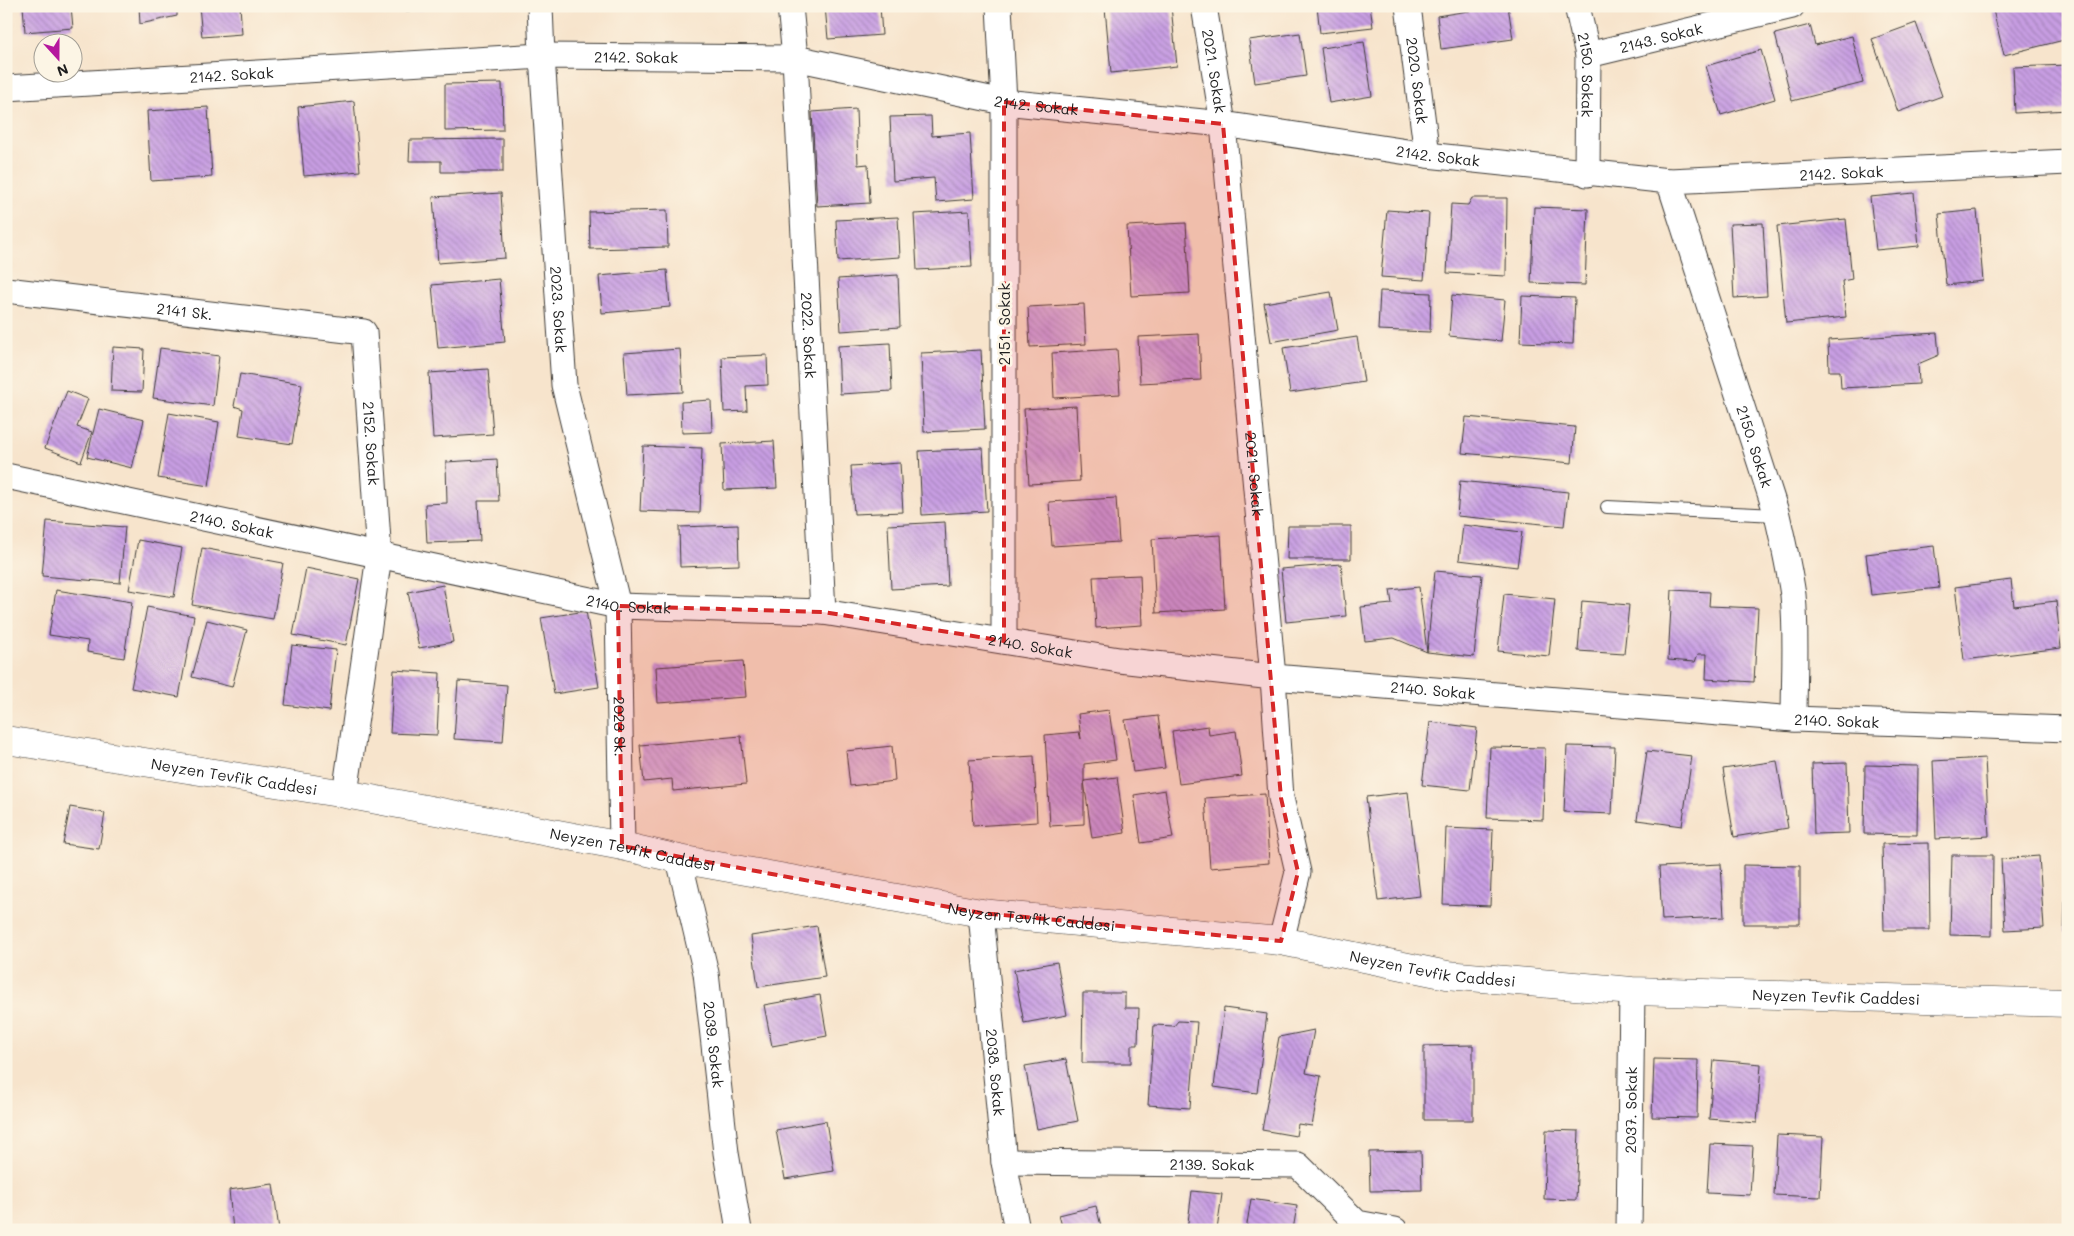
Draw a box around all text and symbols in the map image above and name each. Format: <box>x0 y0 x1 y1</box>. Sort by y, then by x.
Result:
street label: 2143. Sokak <box>1617 18 1704 57</box>
street label: 2021. Sokak <box>1198 28 1231 115</box>
street label: 2150. Sokak <box>1573 31 1598 117</box>
north arrow <box>32 32 82 82</box>
street label: 2020. Sokak <box>1402 36 1433 125</box>
street label: 2142. Sokak <box>594 46 678 67</box>
text: N <box>54 60 71 81</box>
street label: 2142. Sokak <box>189 62 274 87</box>
street label: 2142. Sokak <box>993 90 1079 119</box>
street label: 2142. Sokak <box>1395 140 1481 171</box>
street label: 2142. Sokak <box>1799 161 1884 185</box>
street label: 2023. Sokak <box>546 265 572 353</box>
street label: 2151. Sokak <box>994 283 1014 365</box>
street label: 2022. Sokak <box>797 292 821 379</box>
street label: 2141 Sk. <box>156 298 214 324</box>
street label: 2152. Sokak <box>359 401 384 486</box>
street label: 2150. Sokak <box>1732 403 1777 490</box>
street label: 2021. Sokak <box>1241 431 1268 517</box>
street label: 2140. Sokak <box>188 505 276 543</box>
street label: 2140. Sokak <box>584 590 671 618</box>
street label: 2140. Sokak <box>987 629 1074 662</box>
street label: 2140. Sokak <box>1390 677 1476 703</box>
street label: 2023 Sk. <box>610 696 631 757</box>
street label: 2140. Sokak <box>1794 709 1880 732</box>
street label: Neyzen Tevfik Caddesi <box>150 753 319 799</box>
street label: Neyzen Tevfik Caddesi <box>548 823 717 875</box>
street label: Neyzen Tevfik Caddesi <box>946 897 1116 935</box>
street label: Neyzen Tevfik Caddesi <box>1348 945 1517 991</box>
street label: Neyzen Tevfik Caddesi <box>1752 984 1920 1009</box>
street label: 2039. Sokak <box>699 1000 729 1089</box>
street label: 2038. Sokak <box>982 1028 1010 1117</box>
street label: 2037. Sokak <box>1620 1067 1641 1153</box>
street label: 2139. Sokak <box>1170 1154 1254 1175</box>

